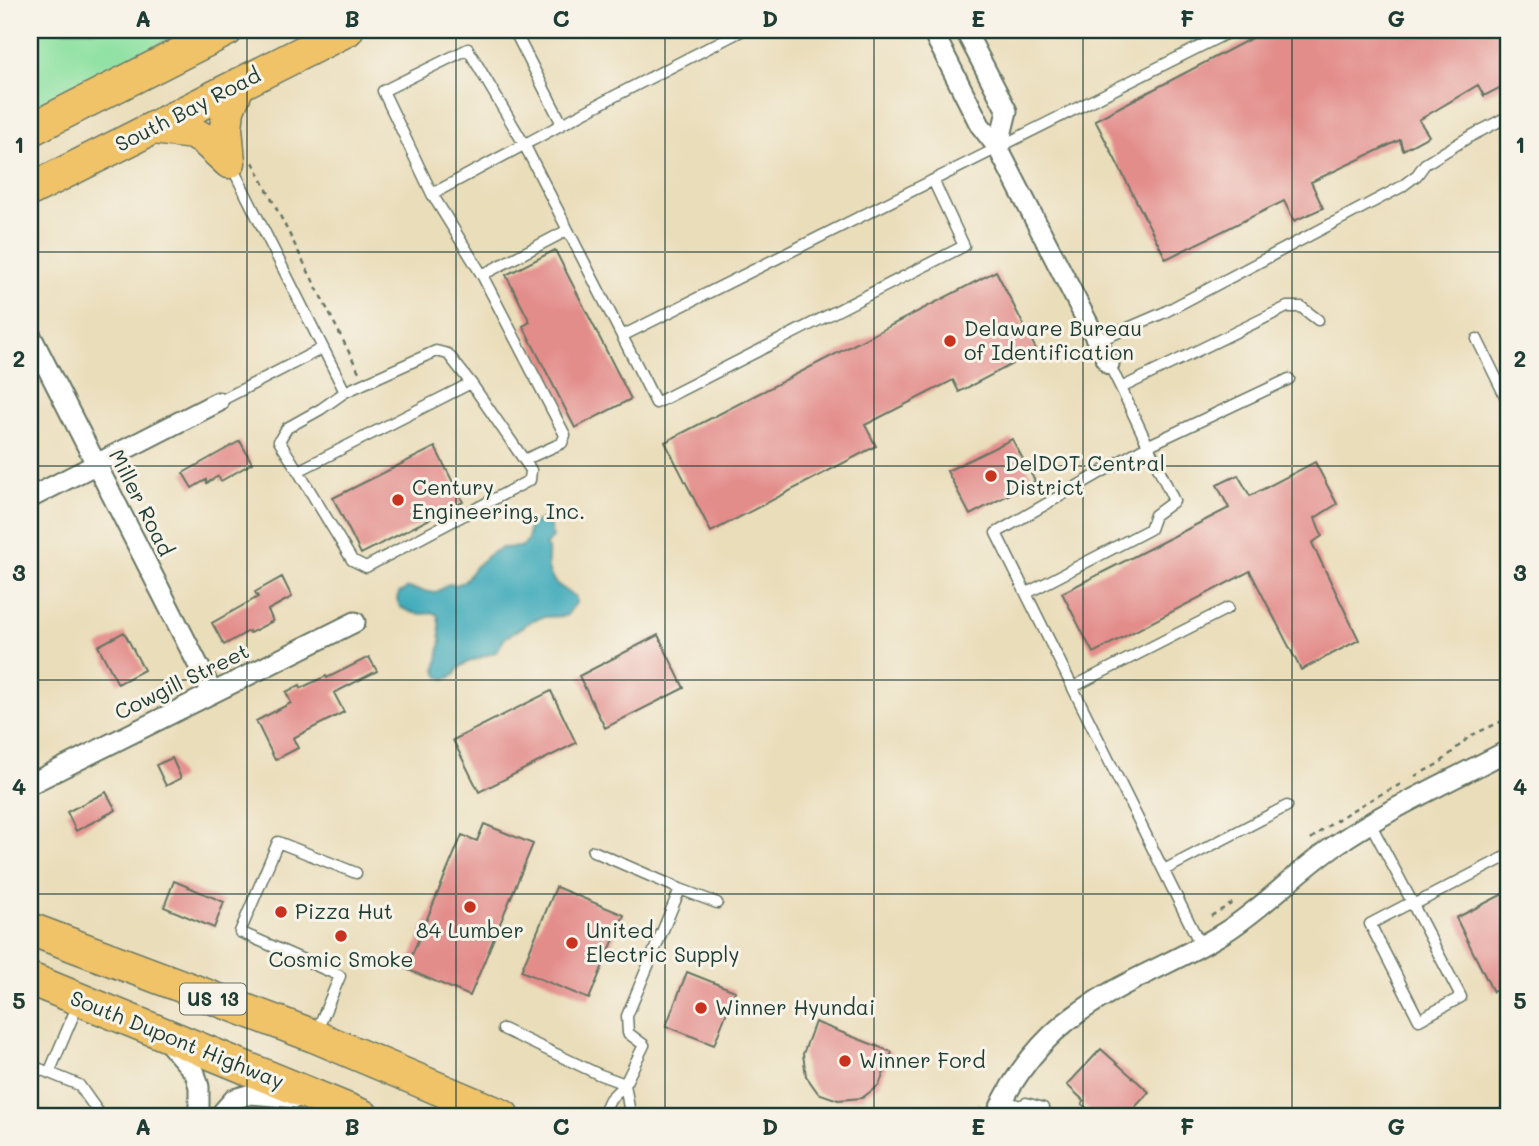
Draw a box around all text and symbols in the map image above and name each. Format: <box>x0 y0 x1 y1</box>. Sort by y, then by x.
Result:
text: A <box>135 3 151 33</box>
text: B <box>344 3 360 33</box>
text: C <box>552 3 570 33</box>
text: D <box>762 3 778 33</box>
text: E <box>971 3 985 33</box>
text: F <box>1180 3 1194 33</box>
text: G <box>1387 3 1405 33</box>
street label: South Bay Road <box>110 60 265 157</box>
text: 1 <box>14 129 24 159</box>
text: 1 <box>1515 129 1525 159</box>
place label: Delaware Bureau of Identification <box>964 314 1142 365</box>
marker: Delaware Bureau of Identification <box>942 333 958 349</box>
text: 2 <box>13 343 25 373</box>
text: 2 <box>1514 343 1526 373</box>
street label: Miller Road <box>104 444 181 560</box>
place label: DelDOT Central District <box>1005 449 1165 500</box>
marker: DelDOT Central District <box>983 468 999 484</box>
place label: Century Engineering, Inc. <box>412 473 585 524</box>
marker: Century Engineering, Inc. <box>390 492 406 508</box>
text: 3 <box>12 557 26 587</box>
text: 3 <box>1513 557 1527 587</box>
street label: Cowgill Street <box>110 636 253 725</box>
text: 4 <box>12 771 26 801</box>
text: 4 <box>1513 771 1527 801</box>
place label: Pizza Hut <box>295 897 393 924</box>
marker: 84 Lumber <box>462 899 478 915</box>
marker: Pizza Hut <box>273 904 289 920</box>
place label: 84 Lumber <box>416 916 524 943</box>
place label: United Electric Supply <box>586 916 739 967</box>
marker: Cosmic Smoke <box>333 928 349 944</box>
marker: United Electric Supply <box>564 935 580 951</box>
place label: Cosmic Smoke <box>268 945 414 972</box>
street label: South Dupont Highway <box>67 983 288 1094</box>
road number: US 13 <box>180 984 246 1015</box>
text: 5 <box>12 985 26 1015</box>
text: 5 <box>1513 985 1527 1015</box>
place label: Winner Hyundai <box>715 993 875 1020</box>
marker: Winner Hyundai <box>693 1000 709 1016</box>
place label: Winner Ford <box>859 1046 985 1073</box>
marker: Winner Ford <box>837 1053 853 1069</box>
text: A <box>135 1111 151 1141</box>
text: B <box>344 1111 360 1141</box>
text: C <box>552 1111 570 1141</box>
text: D <box>762 1111 778 1141</box>
text: E <box>971 1111 985 1141</box>
text: F <box>1180 1111 1194 1141</box>
text: G <box>1387 1111 1405 1141</box>

